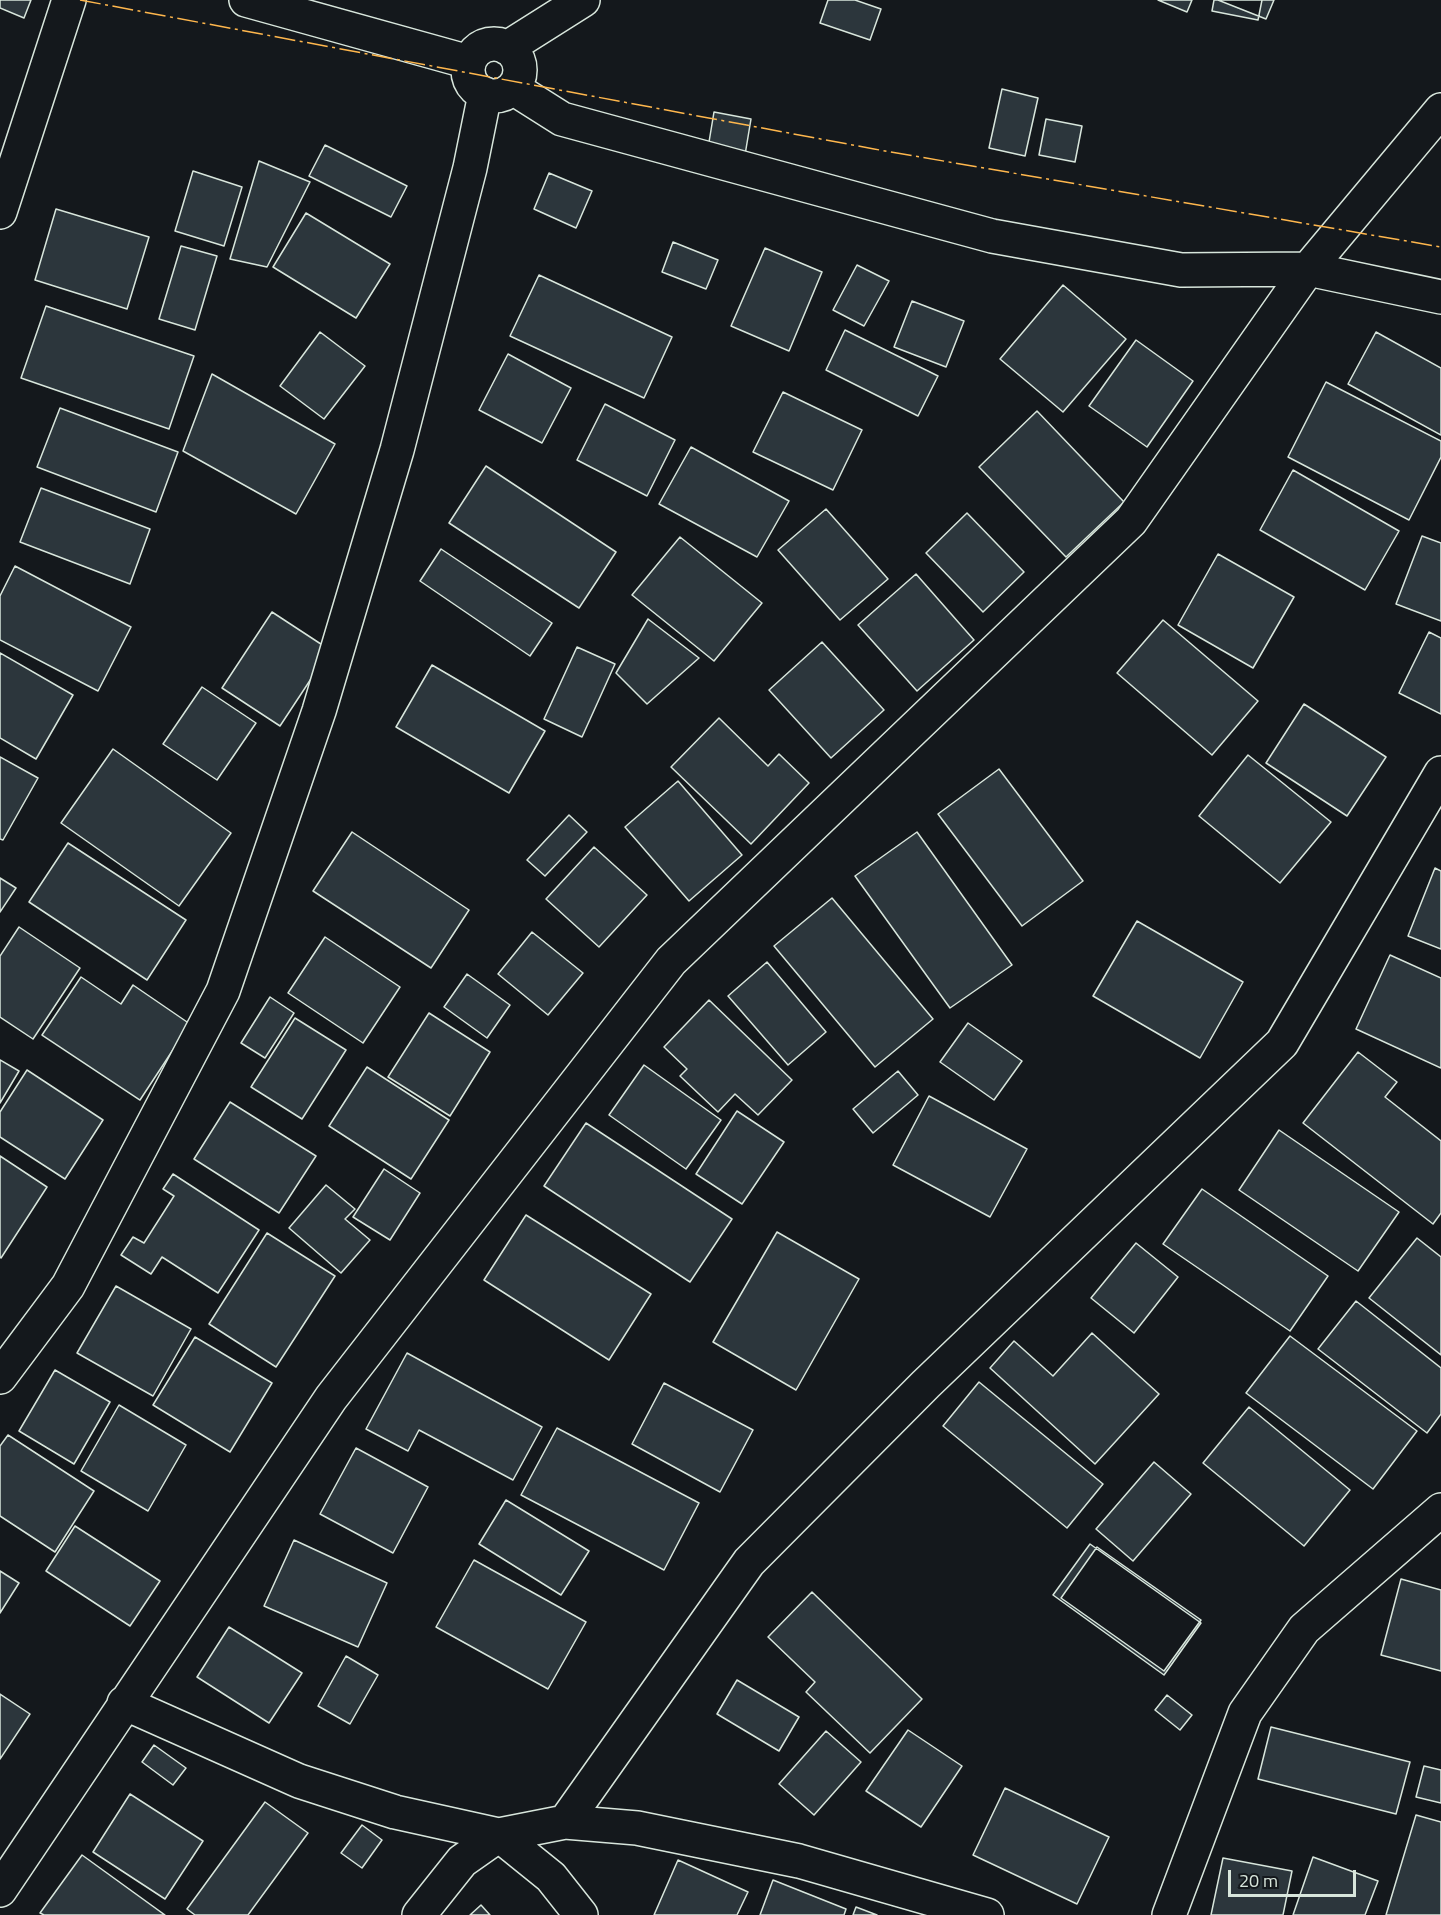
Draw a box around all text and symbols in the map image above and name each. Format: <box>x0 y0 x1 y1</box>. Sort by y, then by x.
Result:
scale bar <box>1231 1858 1358 1896</box>
text: 20 m <box>1239 1867 1278 1894</box>

